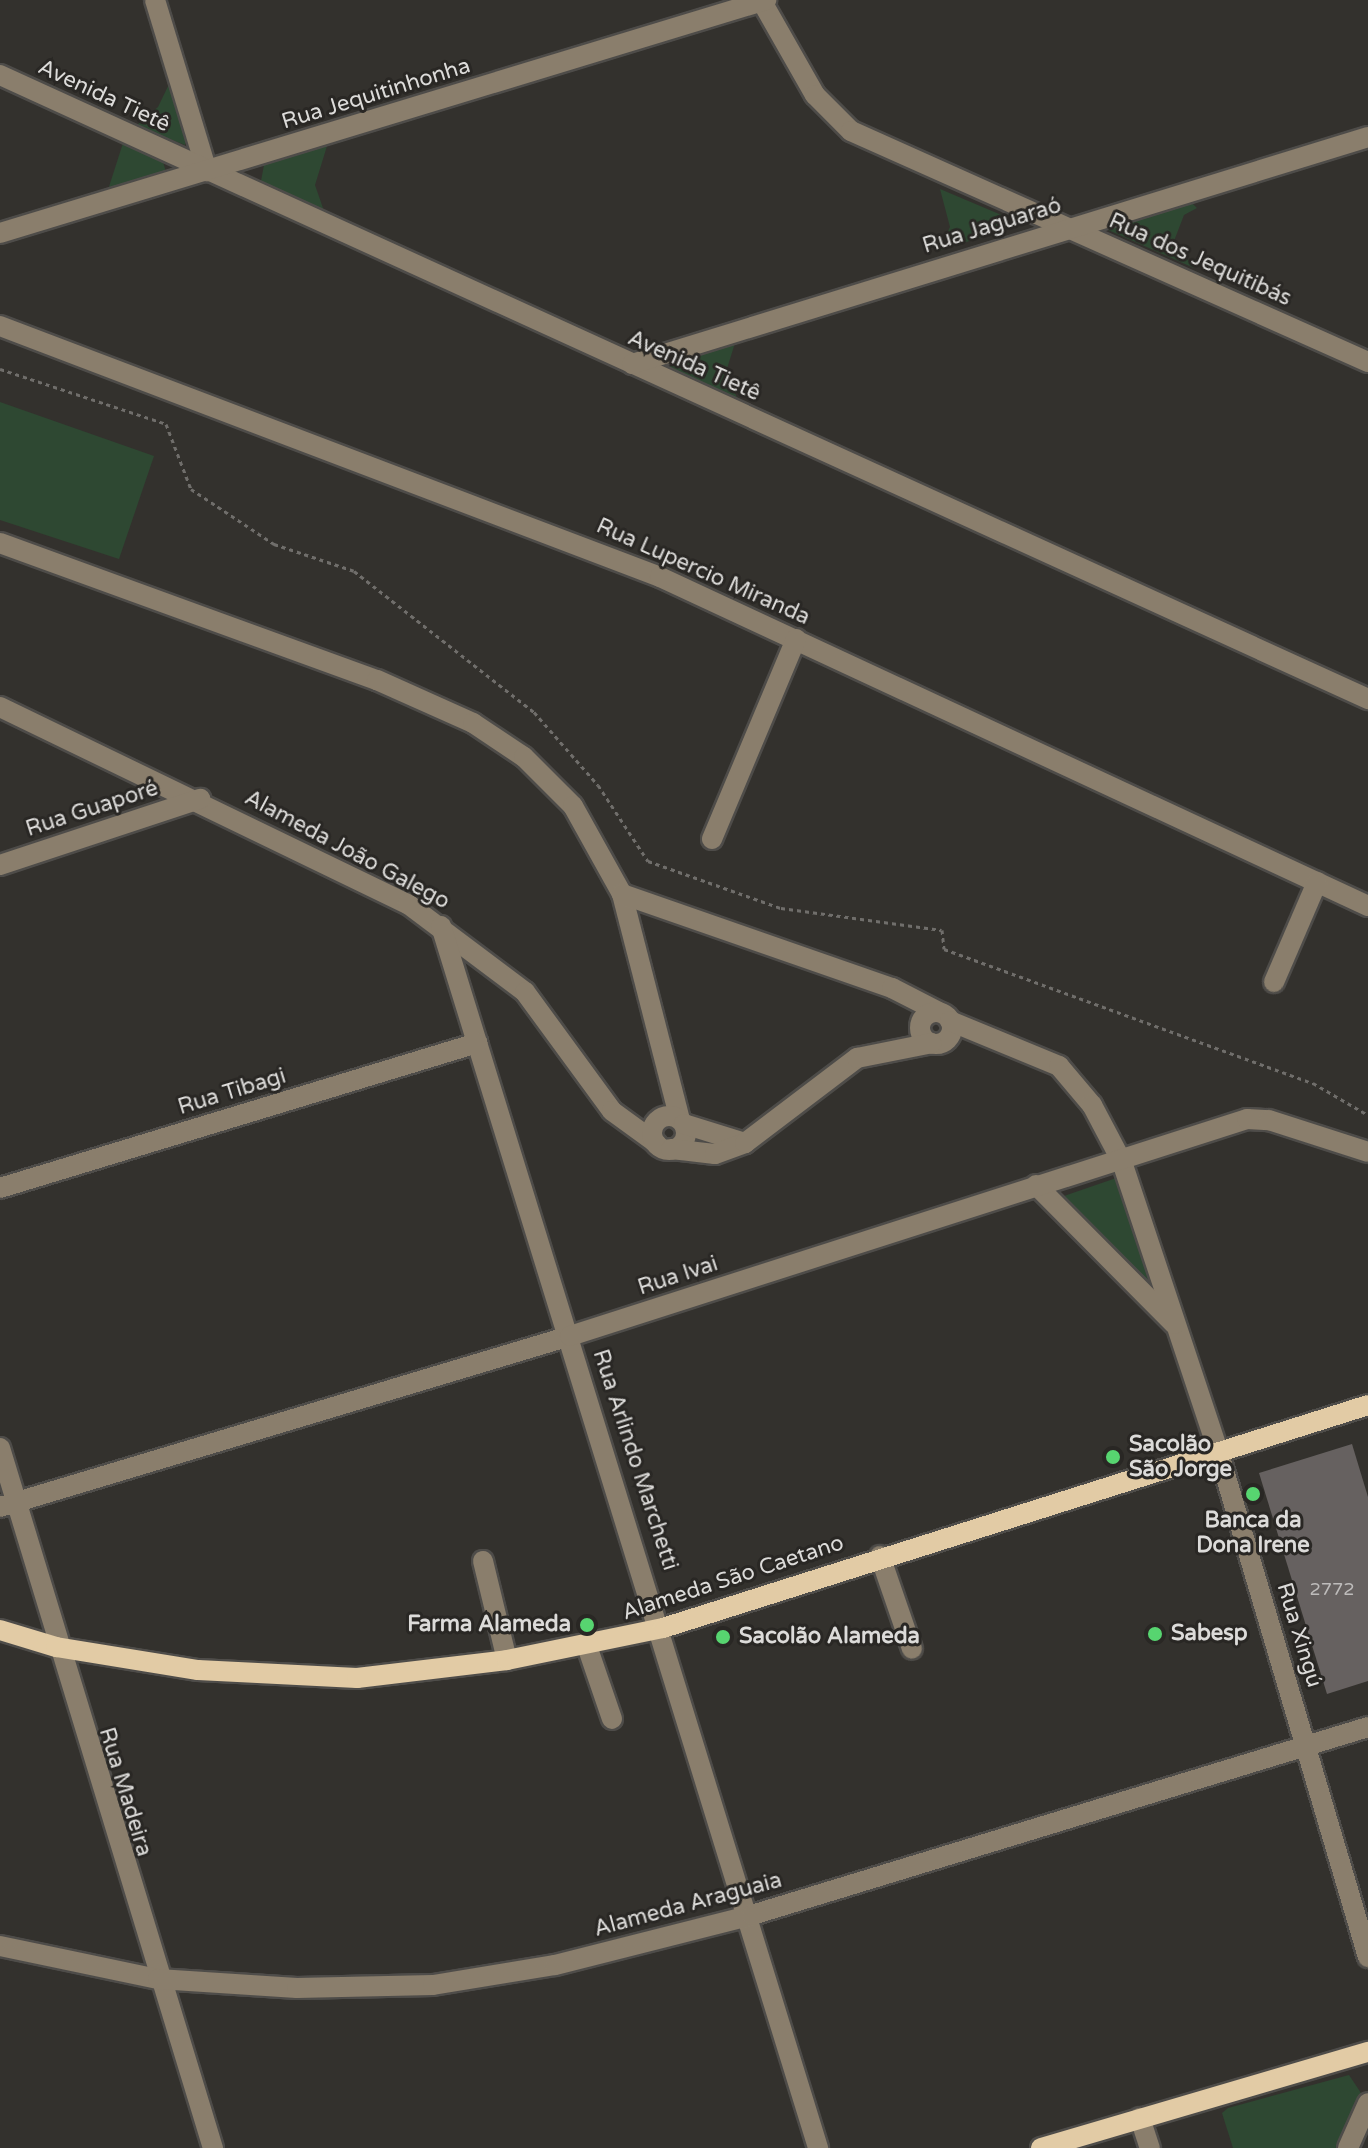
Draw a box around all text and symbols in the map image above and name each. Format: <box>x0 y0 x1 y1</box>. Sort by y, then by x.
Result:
street label: Rua Jequitinhonha <box>279 53 473 135</box>
street label: Avenida Tietê <box>34 54 174 138</box>
street label: Rua Jaguaraó <box>919 192 1065 260</box>
street label: Rua dos Jequitibás <box>1105 208 1295 312</box>
street label: Avenida Tietê <box>624 325 764 407</box>
street label: Rua Lupercio Miranda <box>592 513 814 631</box>
street label: Rua Guaporé <box>23 775 161 843</box>
street label: Alameda João Galego <box>240 785 454 915</box>
street label: Rua Tibagi <box>175 1063 289 1121</box>
street label: Rua Ivai <box>635 1251 721 1301</box>
street label: Rua Arlindo Marchetti <box>587 1346 683 1574</box>
place label: Sacolão São Jorge <box>1129 1431 1232 1482</box>
marker: Sacolão São Jorge <box>1104 1448 1122 1466</box>
marker: Banca da Dona Irene <box>1244 1485 1262 1503</box>
place label: Banca da Dona Irene <box>1196 1507 1310 1558</box>
street label: Alameda São Caetano <box>619 1530 847 1626</box>
house number: 2772 <box>1309 1578 1355 1600</box>
street label: Rua Xingú <box>1271 1579 1327 1691</box>
place label: Farma Alameda <box>407 1612 571 1638</box>
marker: Farma Alameda <box>578 1616 596 1634</box>
place label: Sabesp <box>1171 1621 1248 1647</box>
place label: Sacolão Alameda <box>739 1624 920 1650</box>
marker: Sabesp <box>1146 1625 1164 1643</box>
marker: Sacolão Alameda <box>714 1628 732 1646</box>
street label: Rua Madeira <box>93 1724 157 1860</box>
street label: Alameda Araguaia <box>591 1867 785 1943</box>

